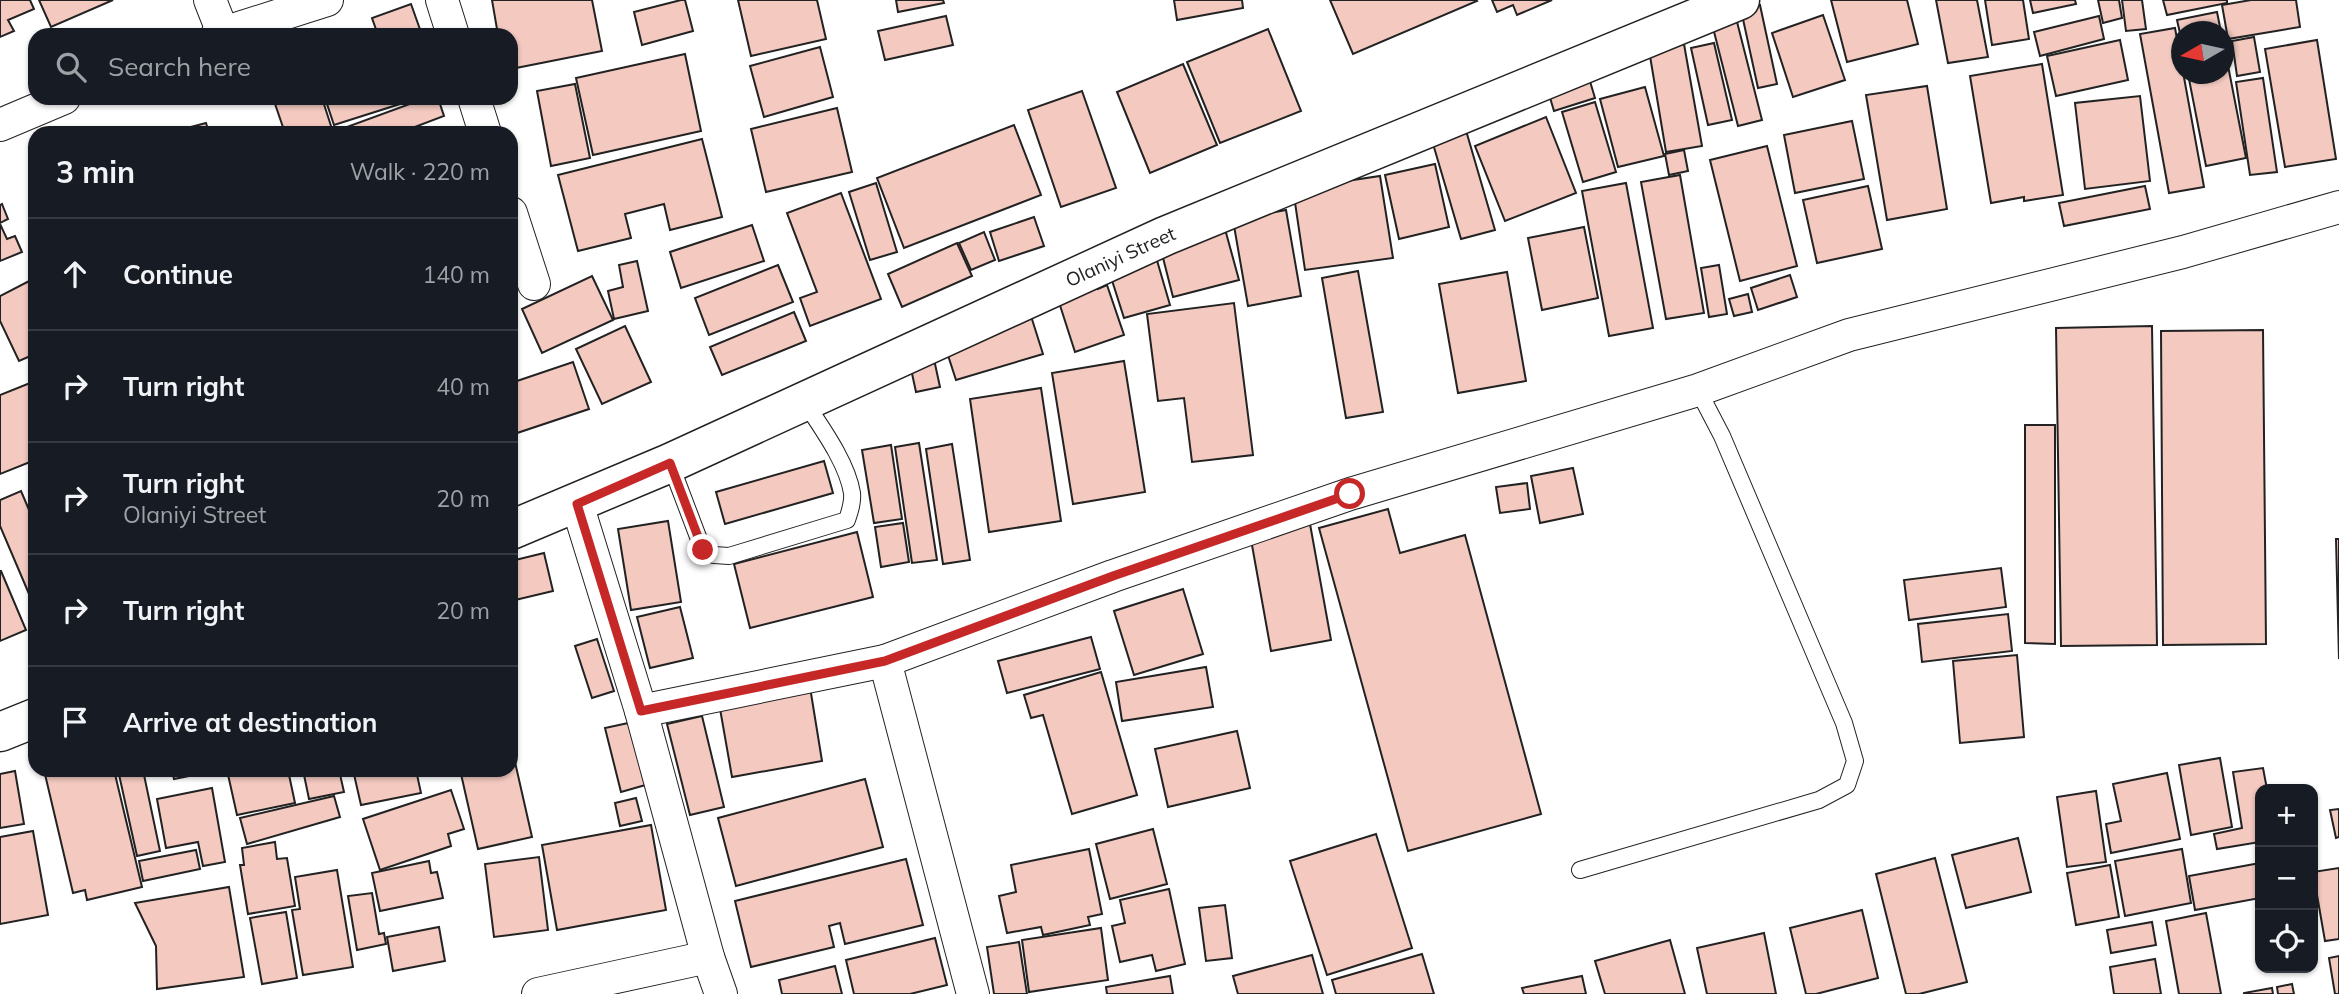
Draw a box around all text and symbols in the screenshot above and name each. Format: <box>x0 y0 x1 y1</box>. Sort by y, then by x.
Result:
north arrow <box>2171 21 2234 84</box>
search box <box>28 28 518 105</box>
icon: search <box>52 48 90 86</box>
text: Search here <box>108 50 251 83</box>
text: 3 min <box>56 153 135 191</box>
text: Walk · 220 m <box>350 157 490 186</box>
street label: Olaniyi Street <box>1062 221 1179 292</box>
icon: ahead <box>56 255 94 293</box>
text: Continue <box>123 258 233 291</box>
text: 140 m <box>422 260 490 289</box>
icon: right <box>56 367 94 405</box>
text: Turn right <box>123 370 244 403</box>
text: 40 m <box>436 372 490 401</box>
text: Turn right <box>123 467 244 500</box>
route start <box>1334 478 1365 509</box>
icon: right <box>56 479 94 517</box>
text: 20 m <box>436 484 490 513</box>
text: Olaniyi Street <box>123 500 266 529</box>
route end <box>687 534 718 565</box>
icon: right <box>56 591 94 629</box>
text: Turn right <box>123 594 244 627</box>
text: 20 m <box>436 596 490 625</box>
icon: arrive <box>56 703 94 741</box>
text: Arrive at destination <box>123 706 378 739</box>
map controls <box>2255 784 2318 973</box>
button: + <box>2255 784 2318 847</box>
button: − <box>2255 847 2318 910</box>
button: locate <box>2255 910 2318 973</box>

